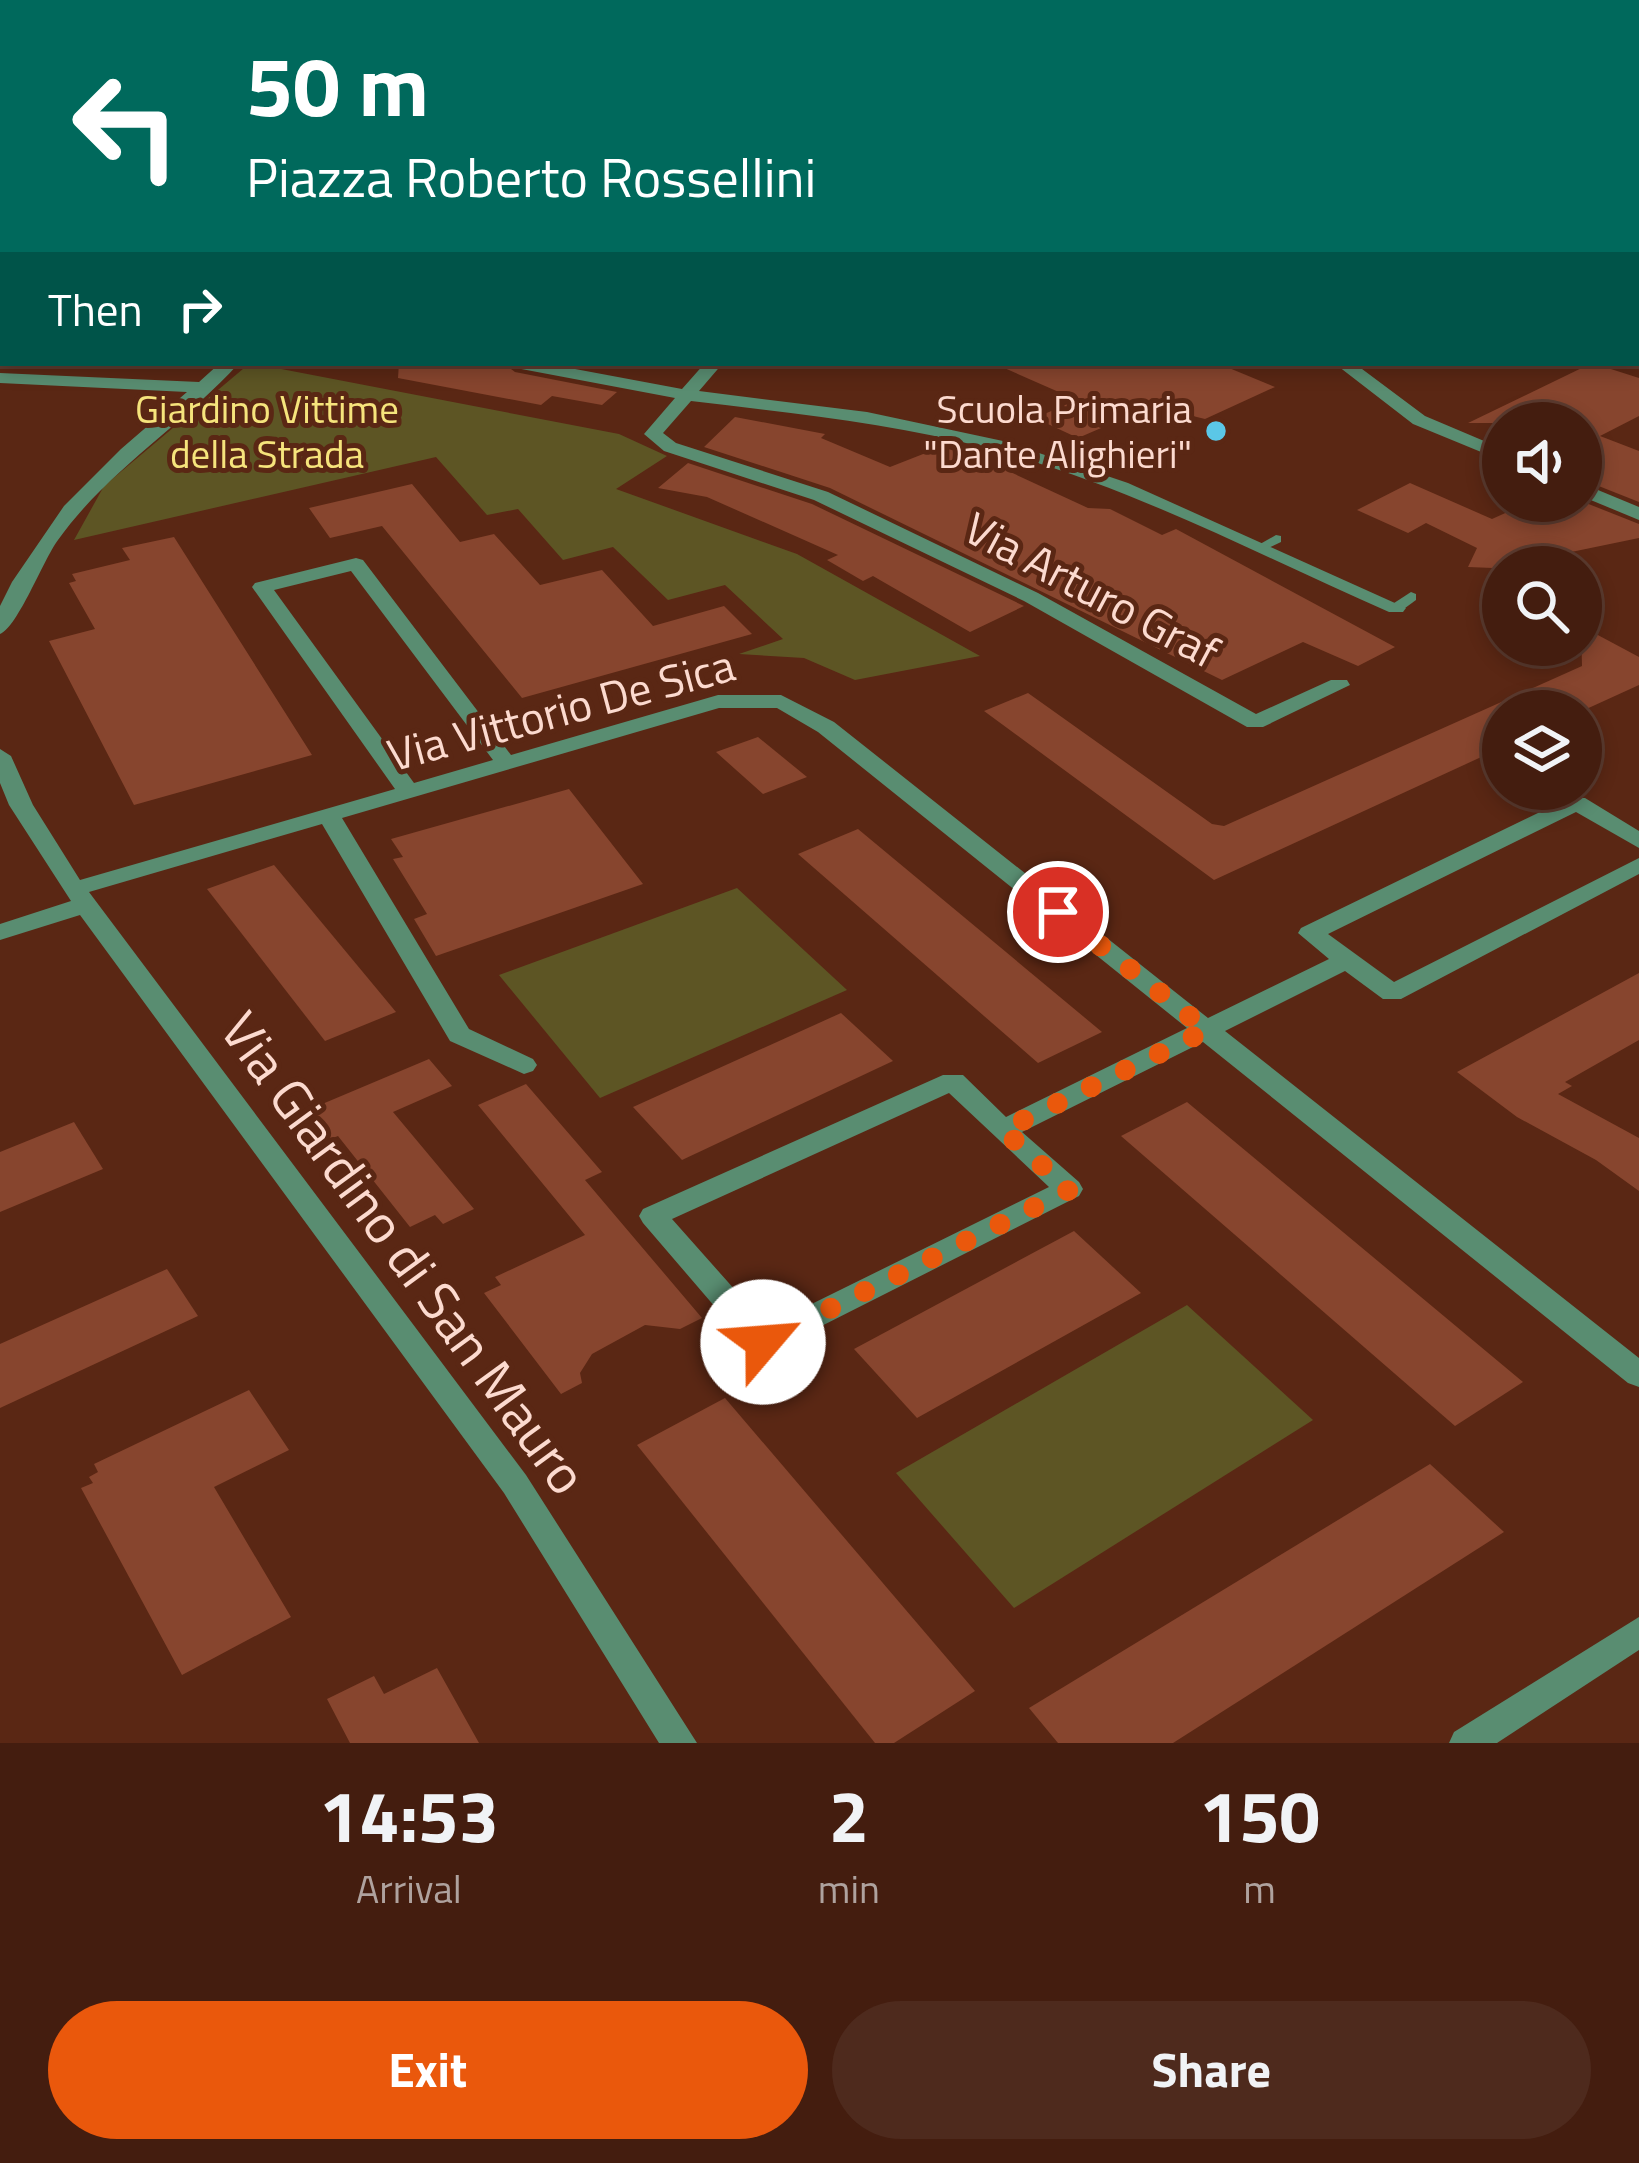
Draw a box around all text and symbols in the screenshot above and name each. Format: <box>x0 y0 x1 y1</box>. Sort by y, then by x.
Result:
text: 50 m <box>246 21 429 149</box>
icon: left <box>48 48 204 204</box>
text: Piazza Roberto Rossellini <box>246 136 816 218</box>
text: Then <box>48 275 143 343</box>
icon: right <box>167 276 233 342</box>
park label: Giardino Vittime della Strada <box>135 379 399 483</box>
place label: Scuola Primaria "Dante Alighieri" <box>923 379 1192 483</box>
map controls <box>1482 402 1602 810</box>
button: sound <box>1482 402 1602 522</box>
marker: Scuola Primaria "Dante Alighieri" <box>1203 418 1229 444</box>
street label: Via Arturo Graf <box>953 493 1232 685</box>
button: search <box>1482 546 1602 666</box>
street label: Via Vittorio De Sica <box>380 630 742 788</box>
button: layers <box>1482 690 1602 810</box>
pin <box>1007 861 1109 963</box>
icon: arrive <box>1025 879 1091 945</box>
street label: Via Giardino di San Mauro <box>201 994 608 1511</box>
position arrow <box>700 1279 826 1405</box>
text: 14:53 <box>319 1760 499 1870</box>
text: 2 <box>829 1760 869 1870</box>
text: 150 <box>1199 1760 1320 1870</box>
text: Arrival <box>356 1859 462 1918</box>
text: min <box>818 1859 880 1918</box>
text: m <box>1243 1859 1276 1918</box>
button: Exit <box>48 2001 808 2139</box>
button: Share <box>832 2001 1591 2139</box>

